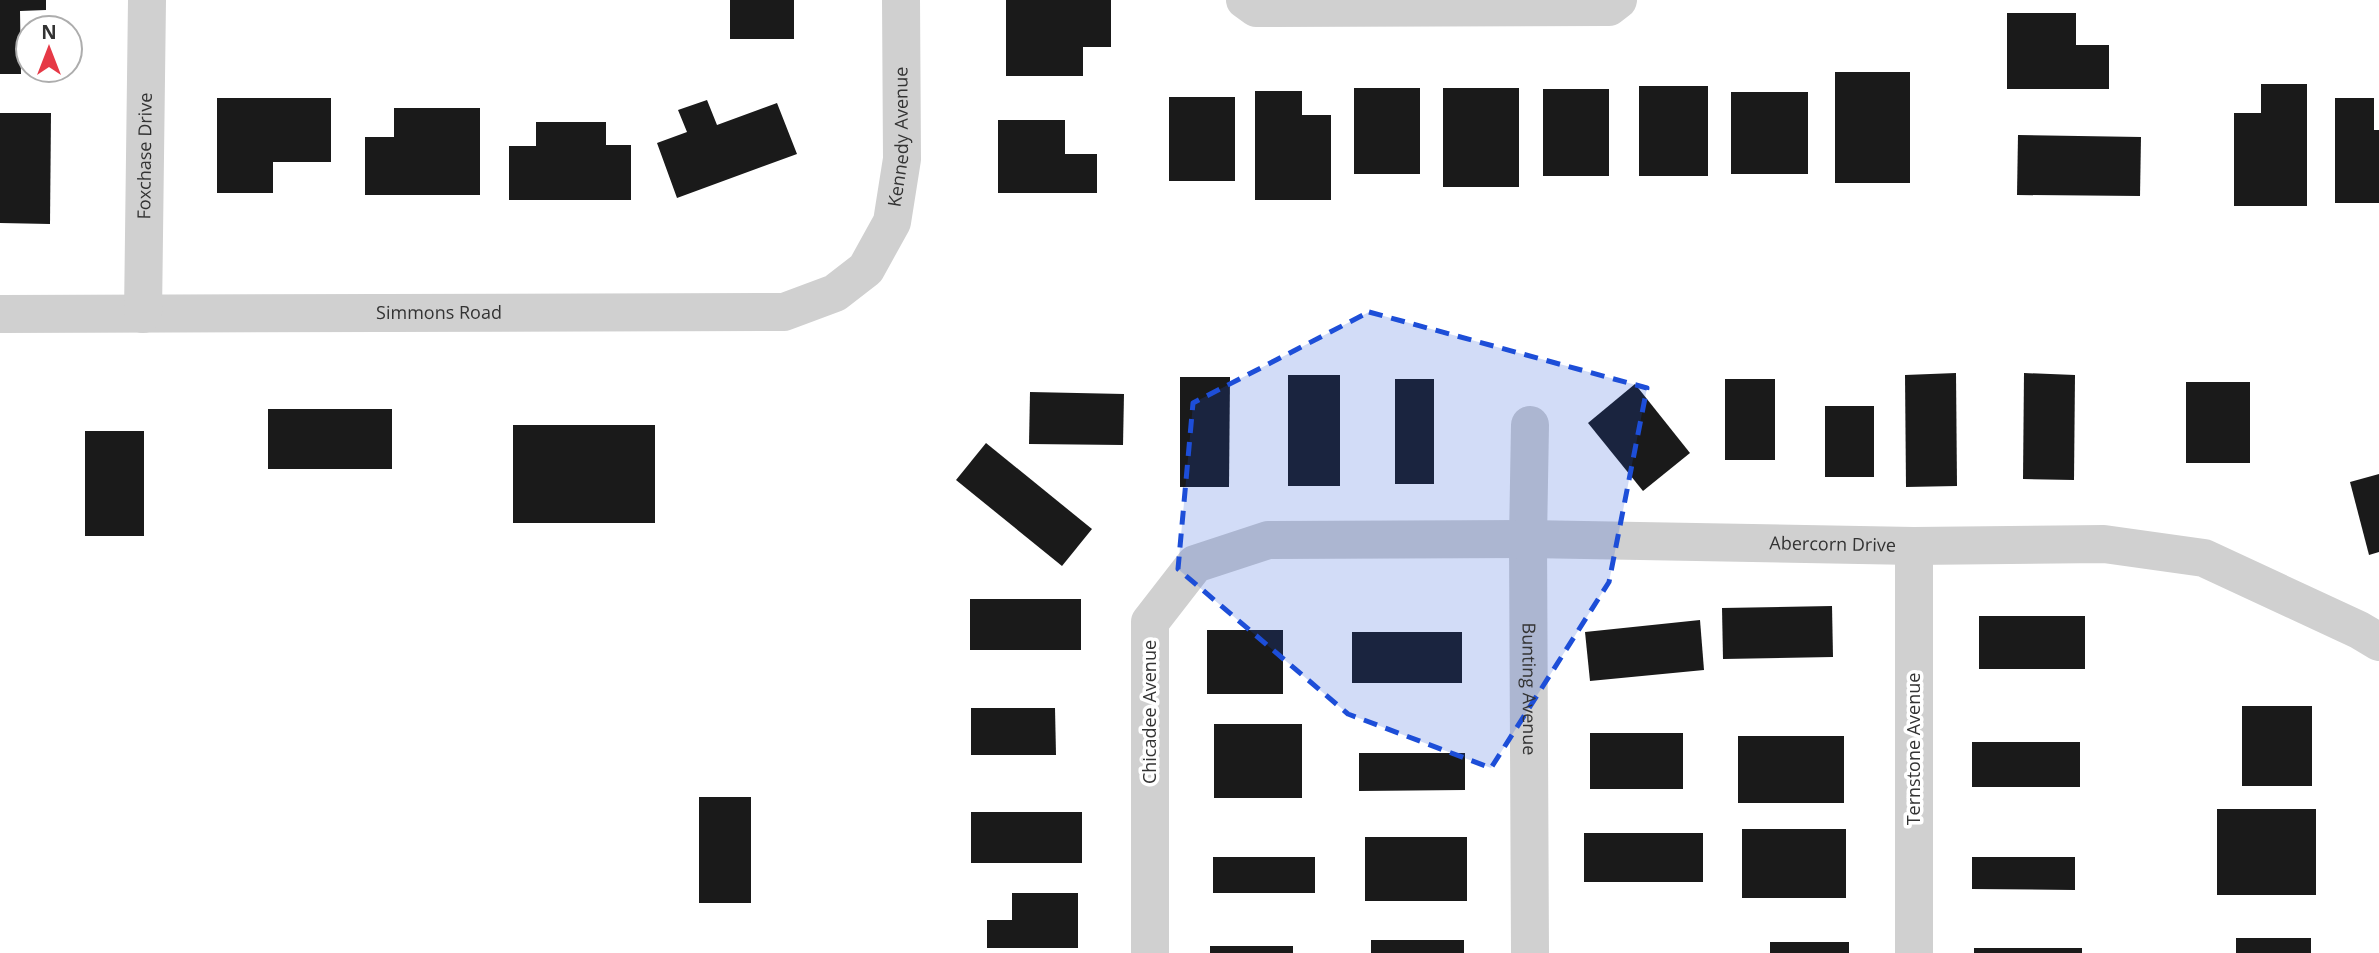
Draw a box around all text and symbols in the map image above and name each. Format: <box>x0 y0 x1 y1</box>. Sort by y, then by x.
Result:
north arrow <box>14 14 84 84</box>
text: N <box>41 19 57 45</box>
street label: Kennedy Avenue <box>882 67 914 209</box>
street label: Foxchase Drive <box>131 93 157 219</box>
street label: Simmons Road <box>376 300 502 324</box>
street label: Abercorn Drive <box>1769 530 1896 557</box>
street label: Bunting Avenue <box>1517 622 1542 755</box>
street label: Chicadee Avenue <box>1137 640 1161 784</box>
street label: Ternstone Avenue <box>1901 673 1925 825</box>

